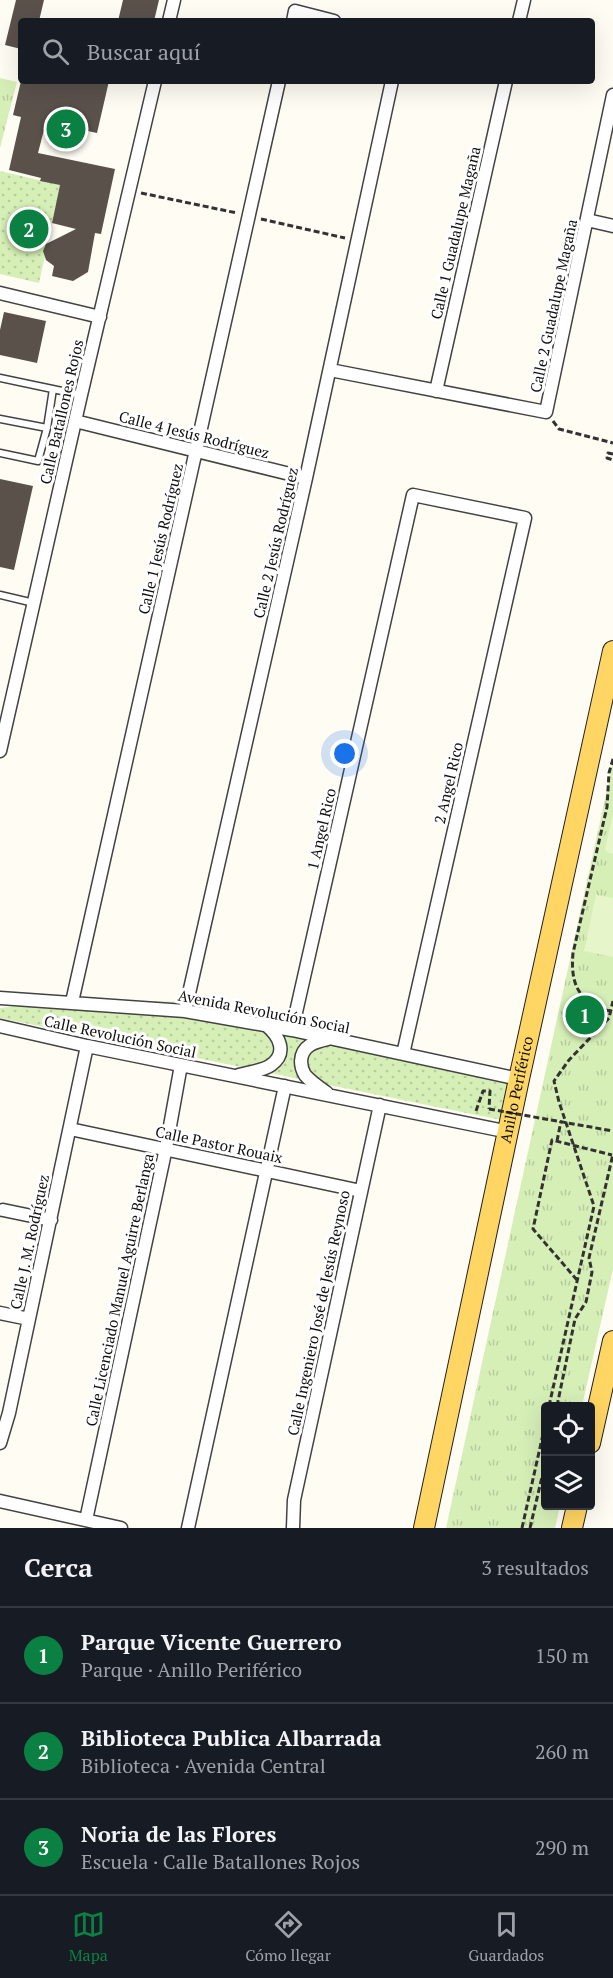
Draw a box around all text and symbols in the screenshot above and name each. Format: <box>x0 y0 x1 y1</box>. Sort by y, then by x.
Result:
search box <box>18 18 595 84</box>
icon: search <box>39 35 72 68</box>
text: Buscar aquí <box>87 37 200 66</box>
pin: 3 <box>46 106 86 152</box>
street label: Calle 1 Guadalupe Magaña <box>425 144 485 321</box>
pin: 2 <box>9 206 48 252</box>
street label: Calle 2 Guadalupe Magaña <box>525 217 581 394</box>
street label: Calle Batallones Rojos <box>35 337 87 486</box>
street label: Calle 4 Jesús Rodríguez <box>117 406 272 462</box>
street label: Calle 1 Jesús Rodríguez <box>133 461 187 616</box>
street label: Calle 2 Jesús Rodríguez <box>248 465 302 620</box>
your location <box>330 739 359 768</box>
street label: 2 Angel Rico <box>429 740 467 826</box>
street label: 1 Angel Rico <box>302 786 340 872</box>
street label: Avenida Revolución Social <box>177 985 352 1037</box>
pin: 1 <box>566 992 604 1038</box>
street label: Calle Revolución Social <box>42 1010 198 1062</box>
street label: Anillo Periférico <box>495 1034 537 1145</box>
street label: Calle Pastor Rouaix <box>154 1121 285 1167</box>
street label: Calle Licenciado Manuel Aguirre Berlanga <box>80 1151 158 1428</box>
street label: Calle J. M. Rodríguez <box>5 1173 53 1311</box>
street label: Calle Ingeniero José de Jesús Reynoso <box>282 1188 354 1437</box>
map controls <box>541 1402 595 1510</box>
button: locate <box>541 1402 595 1456</box>
button: layers <box>541 1456 595 1510</box>
text: Cerca <box>24 1550 93 1584</box>
text: 3 resultados <box>481 1554 589 1581</box>
text: Parque Vicente Guerrero <box>81 1627 341 1656</box>
text: 1 <box>38 1642 49 1669</box>
text: 150 m <box>535 1642 589 1669</box>
text: Parque · Anillo Periférico <box>81 1656 302 1683</box>
text: Biblioteca Publica Albarrada <box>81 1723 381 1752</box>
text: 2 <box>38 1738 49 1765</box>
text: 260 m <box>535 1738 589 1765</box>
text: Biblioteca · Avenida Central <box>81 1752 326 1779</box>
text: Noria de las Flores <box>81 1819 276 1848</box>
text: 3 <box>38 1834 49 1861</box>
text: 290 m <box>535 1834 589 1861</box>
text: Escuela · Calle Batallones Rojos <box>81 1848 360 1875</box>
tab: Mapa <box>69 1908 108 1966</box>
tab: Cómo llegar <box>245 1908 331 1966</box>
tab: Guardados <box>468 1908 544 1966</box>

